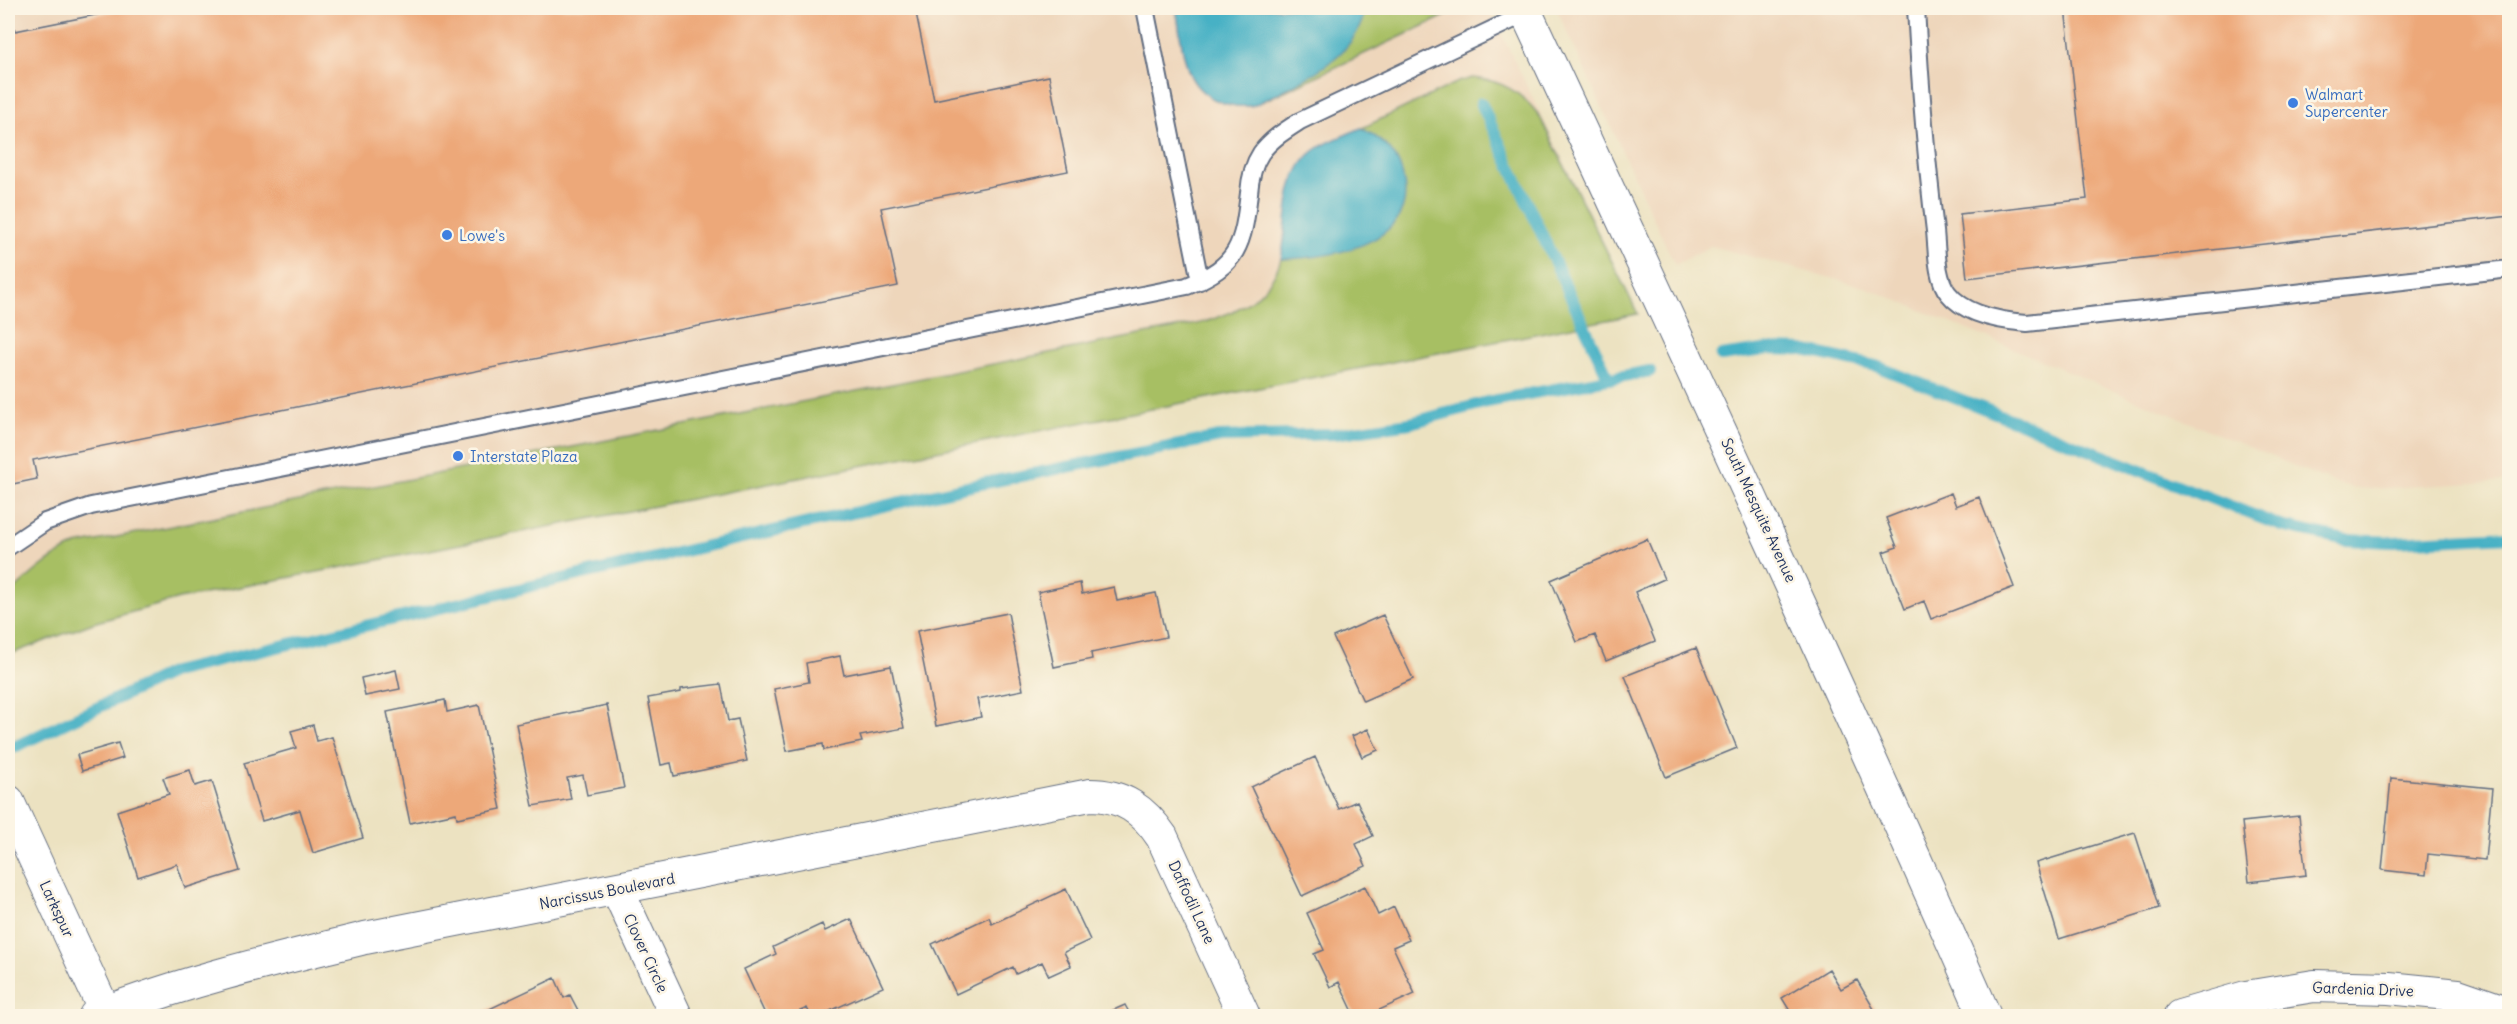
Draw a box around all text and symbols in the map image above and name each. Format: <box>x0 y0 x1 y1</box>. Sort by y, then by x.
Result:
place label: Walmart Supercenter <box>2305 85 2388 121</box>
marker: Walmart Supercenter <box>2286 96 2300 110</box>
place label: Lowe's <box>459 226 505 245</box>
marker: Lowe's <box>440 228 454 242</box>
street label: South Mesquite Avenue <box>1717 435 1801 585</box>
place label: Interstate Plaza <box>470 447 578 466</box>
marker: Interstate Plaza <box>451 449 465 463</box>
street label: Daffodil Lane <box>1164 857 1220 947</box>
street label: Narcissus Boulevard <box>538 869 677 913</box>
street label: Larkspur <box>36 877 78 941</box>
street label: Clover Circle <box>619 910 673 996</box>
street label: Gardenia Drive <box>2312 978 2414 1000</box>

